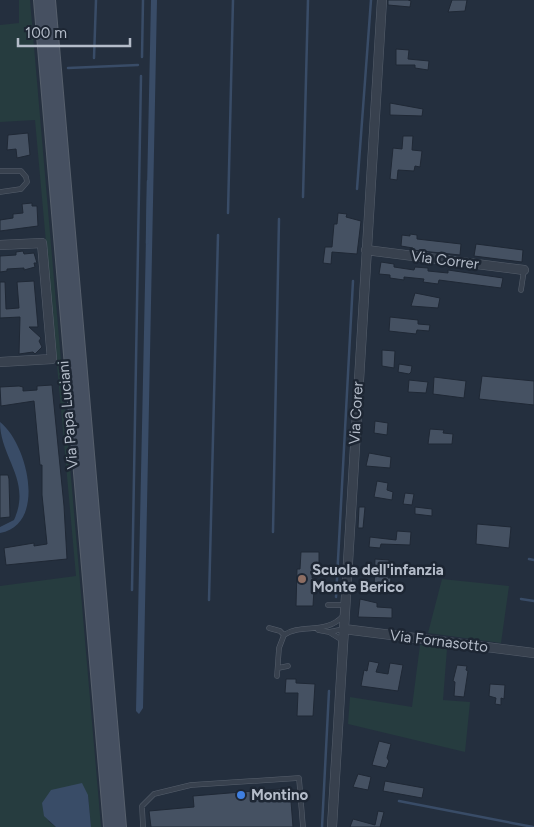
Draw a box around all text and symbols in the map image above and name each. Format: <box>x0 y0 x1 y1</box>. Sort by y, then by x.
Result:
scale bar <box>18 15 130 47</box>
text: 100 m <box>25 24 67 42</box>
street label: Via Correr <box>410 247 480 273</box>
street label: Via Papa Luciani <box>54 360 82 470</box>
street label: Via Corer <box>345 381 367 445</box>
place label: Scuola dell'infanzia Monte Berico <box>312 561 444 596</box>
marker: Scuola dell'infanzia Monte Berico <box>296 573 308 585</box>
street label: Via Fornasotto <box>389 626 489 656</box>
place label: Montino <box>251 786 309 804</box>
marker: Montino <box>235 789 247 801</box>

